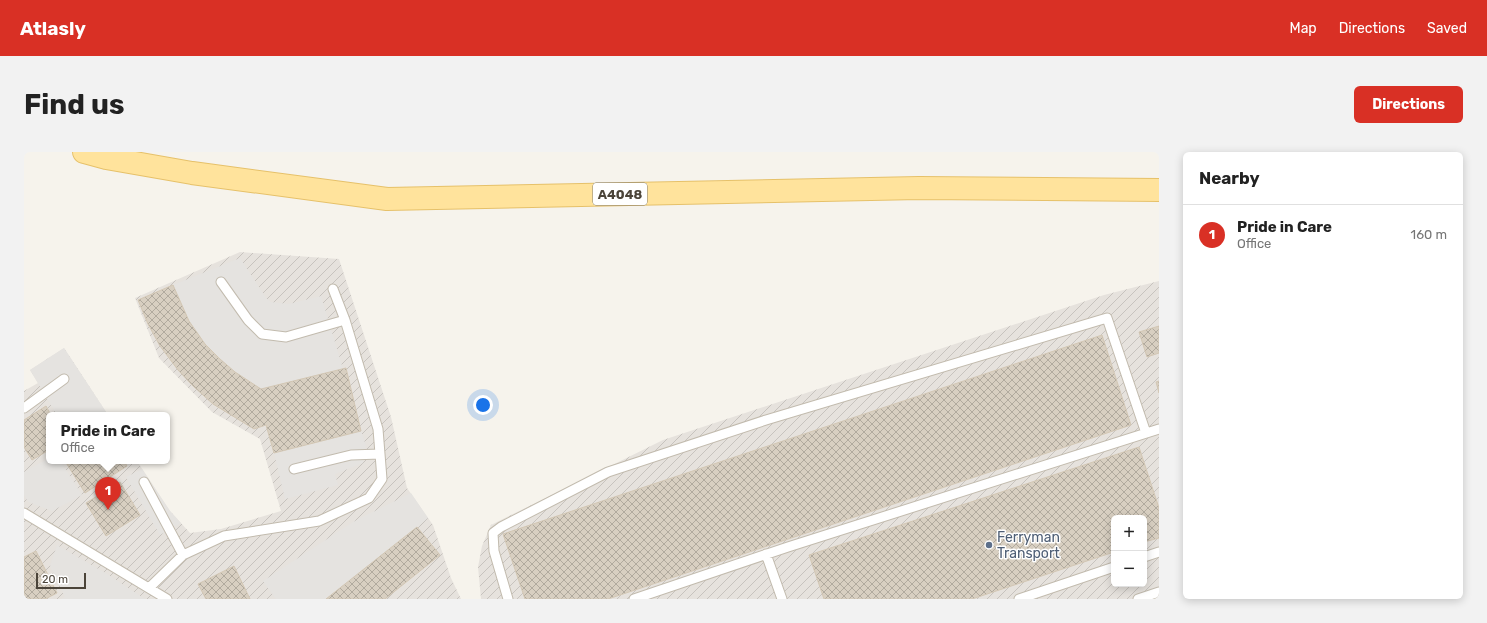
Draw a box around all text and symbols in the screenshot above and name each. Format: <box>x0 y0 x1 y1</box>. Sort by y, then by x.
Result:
text: Atlasly <box>20 17 86 40</box>
text: Map <box>1290 20 1317 37</box>
text: Directions <box>1339 20 1405 37</box>
text: Saved <box>1427 20 1467 37</box>
button: Directions <box>1354 86 1463 123</box>
text: Find us <box>24 88 124 121</box>
text: Nearby <box>1199 168 1260 188</box>
road number: A4048 <box>593 183 647 205</box>
text: Pride in Care <box>1237 218 1332 236</box>
text: 1 <box>1209 227 1215 242</box>
text: 160 m <box>1411 227 1447 242</box>
text: Office <box>1237 236 1271 251</box>
your location <box>473 395 493 415</box>
popup <box>46 412 170 464</box>
text: Pride in Care <box>61 422 155 440</box>
text: Office <box>61 440 95 455</box>
pin: 1 <box>95 477 121 510</box>
map controls <box>1111 515 1147 587</box>
button: + <box>1111 515 1147 551</box>
place label: Ferryman Transport <box>997 529 1060 562</box>
marker: Ferryman Transport <box>984 540 994 550</box>
button: − <box>1111 551 1147 587</box>
scale bar <box>36 571 86 590</box>
text: 20 m <box>42 573 68 586</box>

